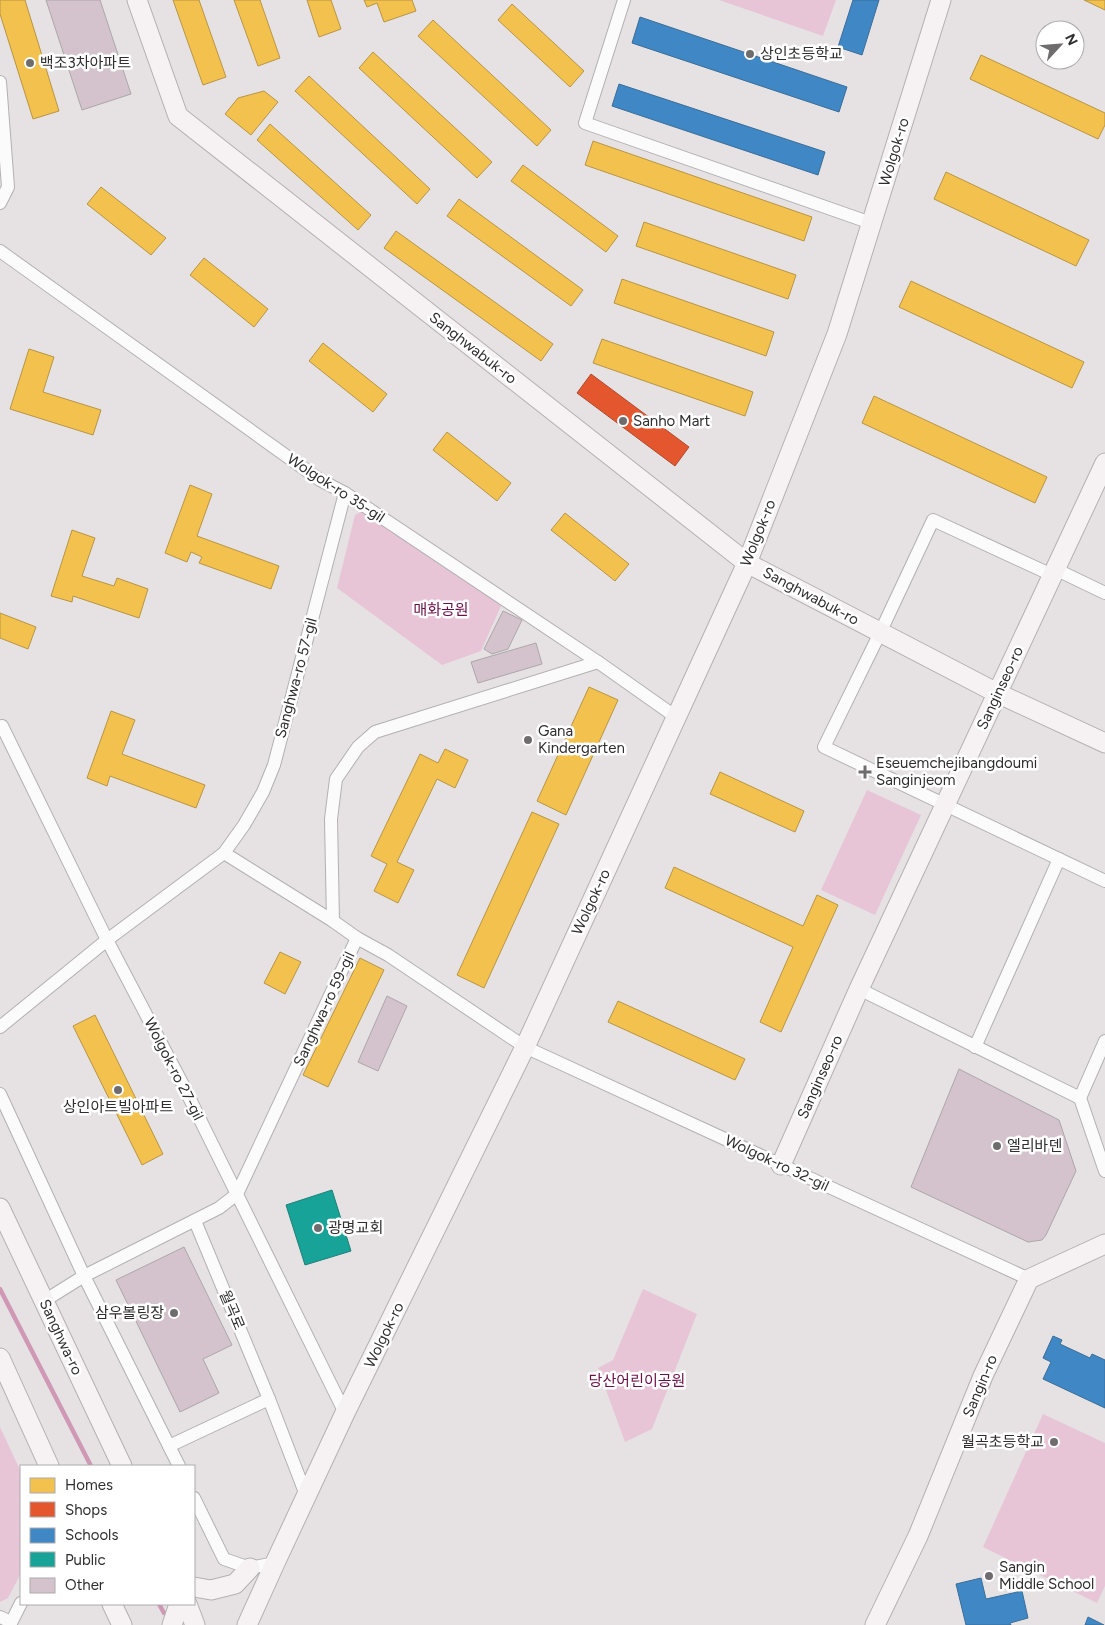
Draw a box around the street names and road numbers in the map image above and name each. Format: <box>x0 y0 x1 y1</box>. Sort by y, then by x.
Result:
street label: Wolgok-ro <box>875 115 913 188</box>
street label: Sanghwabuk-ro <box>426 308 521 388</box>
street label: Wolgok-ro 35-gil <box>284 450 388 526</box>
street label: Wolgok-ro <box>736 497 780 569</box>
street label: Sanghwabuk-ro <box>760 563 862 629</box>
street label: Sanghwa-ro 57-gil <box>271 616 321 740</box>
street label: Sanginseo-ro <box>973 643 1027 732</box>
street label: Wolgok-ro <box>568 866 614 938</box>
street label: Sanghwa-ro 59-gil <box>290 949 358 1069</box>
street label: Wolgok-ro 27-gil <box>140 1015 208 1123</box>
street label: Sanginseo-ro <box>794 1032 847 1122</box>
street label: Wolgok-ro 32-gil <box>722 1131 832 1195</box>
street label: 월곡로 <box>216 1287 248 1333</box>
street label: Sanghwa-ro <box>36 1296 87 1378</box>
street label: Wolgok-ro <box>360 1299 408 1371</box>
street label: Sangin-ro <box>959 1352 1001 1420</box>

